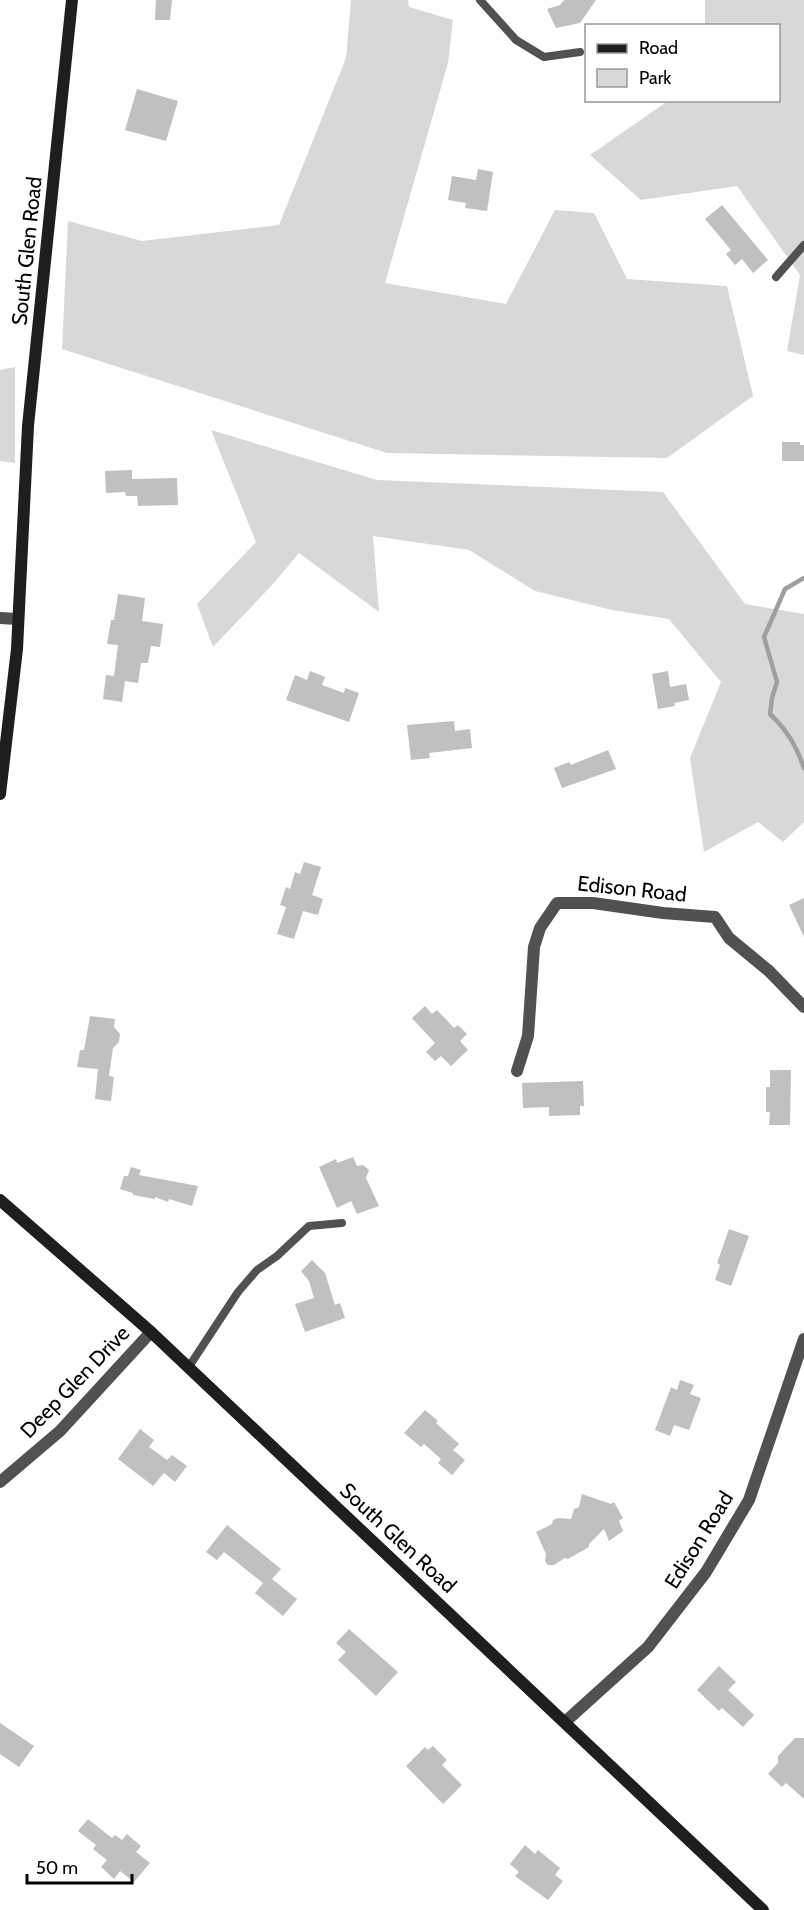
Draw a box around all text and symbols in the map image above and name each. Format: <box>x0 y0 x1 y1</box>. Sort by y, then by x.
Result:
legend <box>585 24 780 102</box>
text: Road <box>639 37 678 59</box>
text: Park <box>639 67 672 89</box>
street label: South Glen Road <box>6 175 47 327</box>
street label: Edison Road <box>576 870 688 907</box>
street label: Deep Glen Drive <box>15 1320 135 1443</box>
street label: South Glen Road <box>335 1477 462 1598</box>
street label: Edison Road <box>659 1487 738 1593</box>
scale bar <box>27 1847 132 1885</box>
text: 50 m <box>36 1857 78 1879</box>

